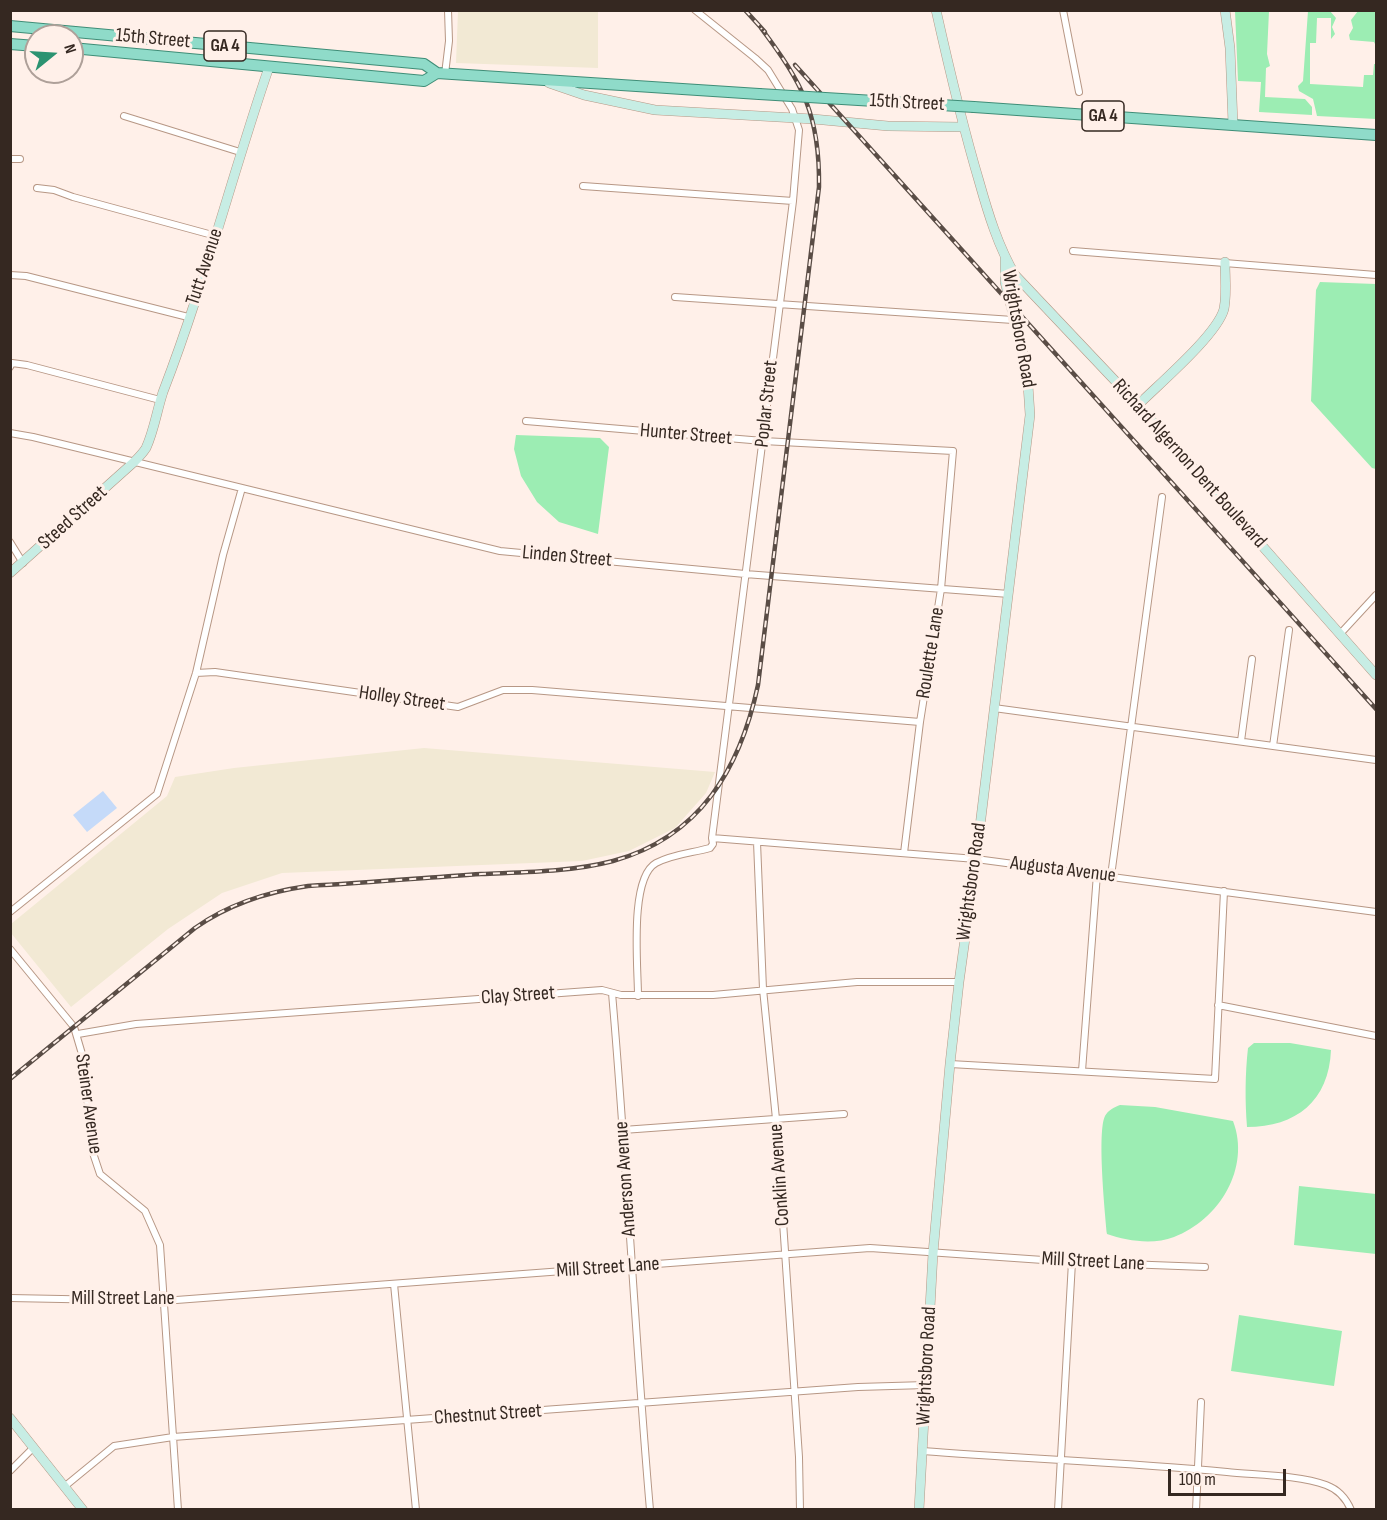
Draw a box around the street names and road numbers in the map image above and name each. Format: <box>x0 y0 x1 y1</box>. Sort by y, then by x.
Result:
street label: 15th Street <box>115 24 191 54</box>
road number: GA 4 <box>204 31 246 61</box>
street label: 15th Street <box>869 89 945 117</box>
road number: GA 4 <box>1082 101 1124 131</box>
street label: Tutt Avenue <box>181 226 229 308</box>
street label: Wrightsboro Road <box>996 268 1040 390</box>
street label: Poplar Street <box>750 359 784 449</box>
street label: Richard Algernon Dent Boulevard <box>1107 375 1271 553</box>
street label: Hunter Street <box>639 419 733 451</box>
street label: Steed Street <box>34 481 112 555</box>
street label: Linden Street <box>521 541 613 573</box>
street label: Roulette Lane <box>912 606 950 700</box>
street label: Holley Street <box>357 681 447 717</box>
street label: Wrightsboro Road <box>952 821 992 943</box>
street label: Augusta Avenue <box>1009 852 1117 888</box>
street label: Clay Street <box>480 981 556 1011</box>
street label: Steiner Avenue <box>69 1052 107 1156</box>
street label: Anderson Avenue <box>610 1121 642 1237</box>
street label: Conklin Avenue <box>764 1123 796 1227</box>
street label: Mill Street Lane <box>1041 1247 1145 1277</box>
street label: Mill Street Lane <box>556 1252 660 1284</box>
street label: Mill Street Lane <box>71 1287 175 1311</box>
street label: Wrightsboro Road <box>912 1306 942 1426</box>
street label: Chestnut Street <box>433 1399 543 1431</box>

